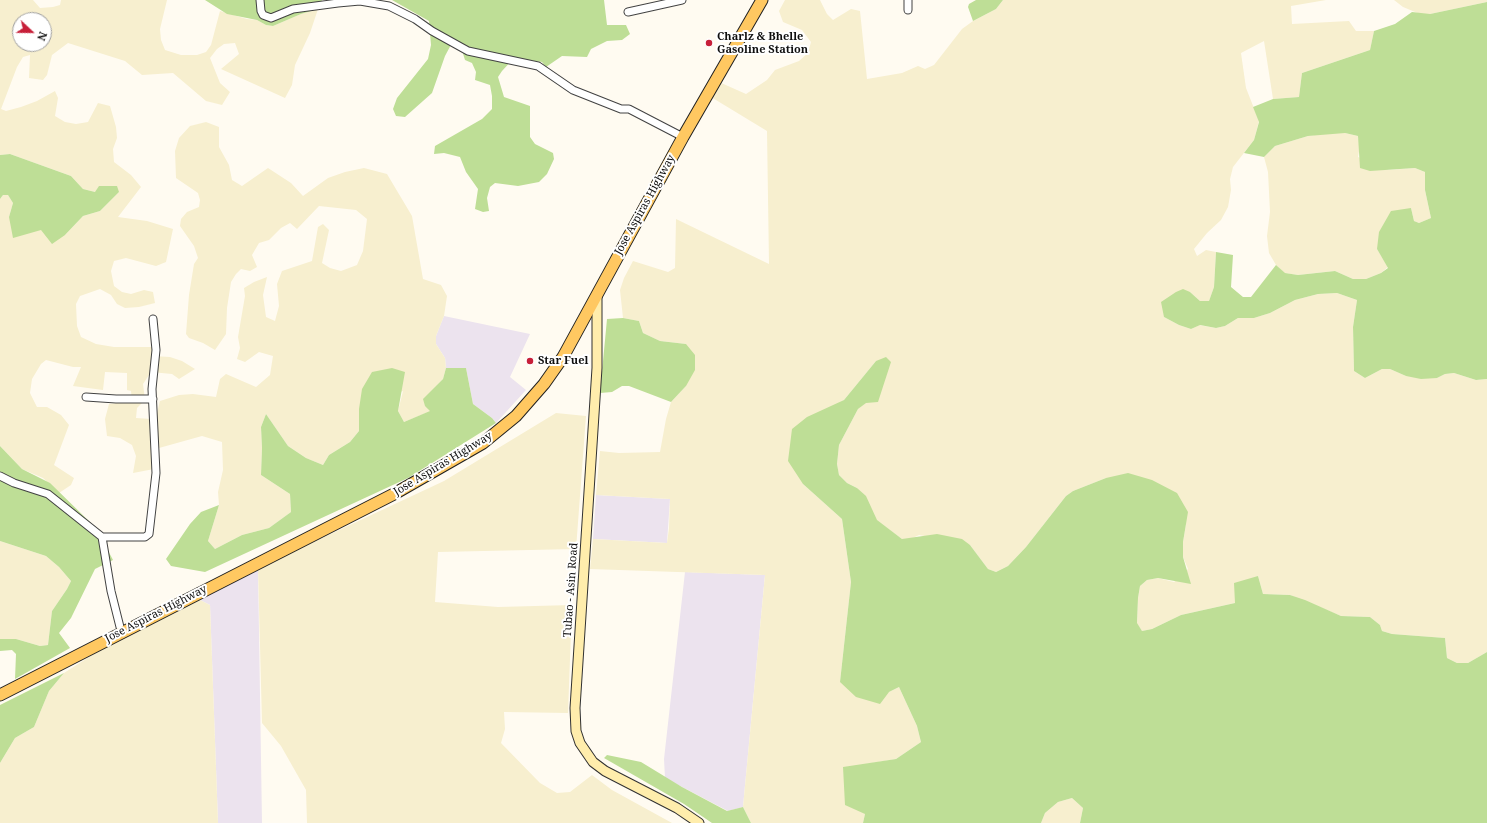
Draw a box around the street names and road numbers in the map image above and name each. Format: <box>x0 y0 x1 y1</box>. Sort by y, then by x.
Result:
street label: Jose Aspiras Highway <box>612 152 678 258</box>
street label: Jose Aspiras Highway <box>391 429 495 499</box>
street label: Tubao - Asin Road <box>561 542 581 638</box>
street label: Jose Aspiras Highway <box>103 583 209 645</box>

